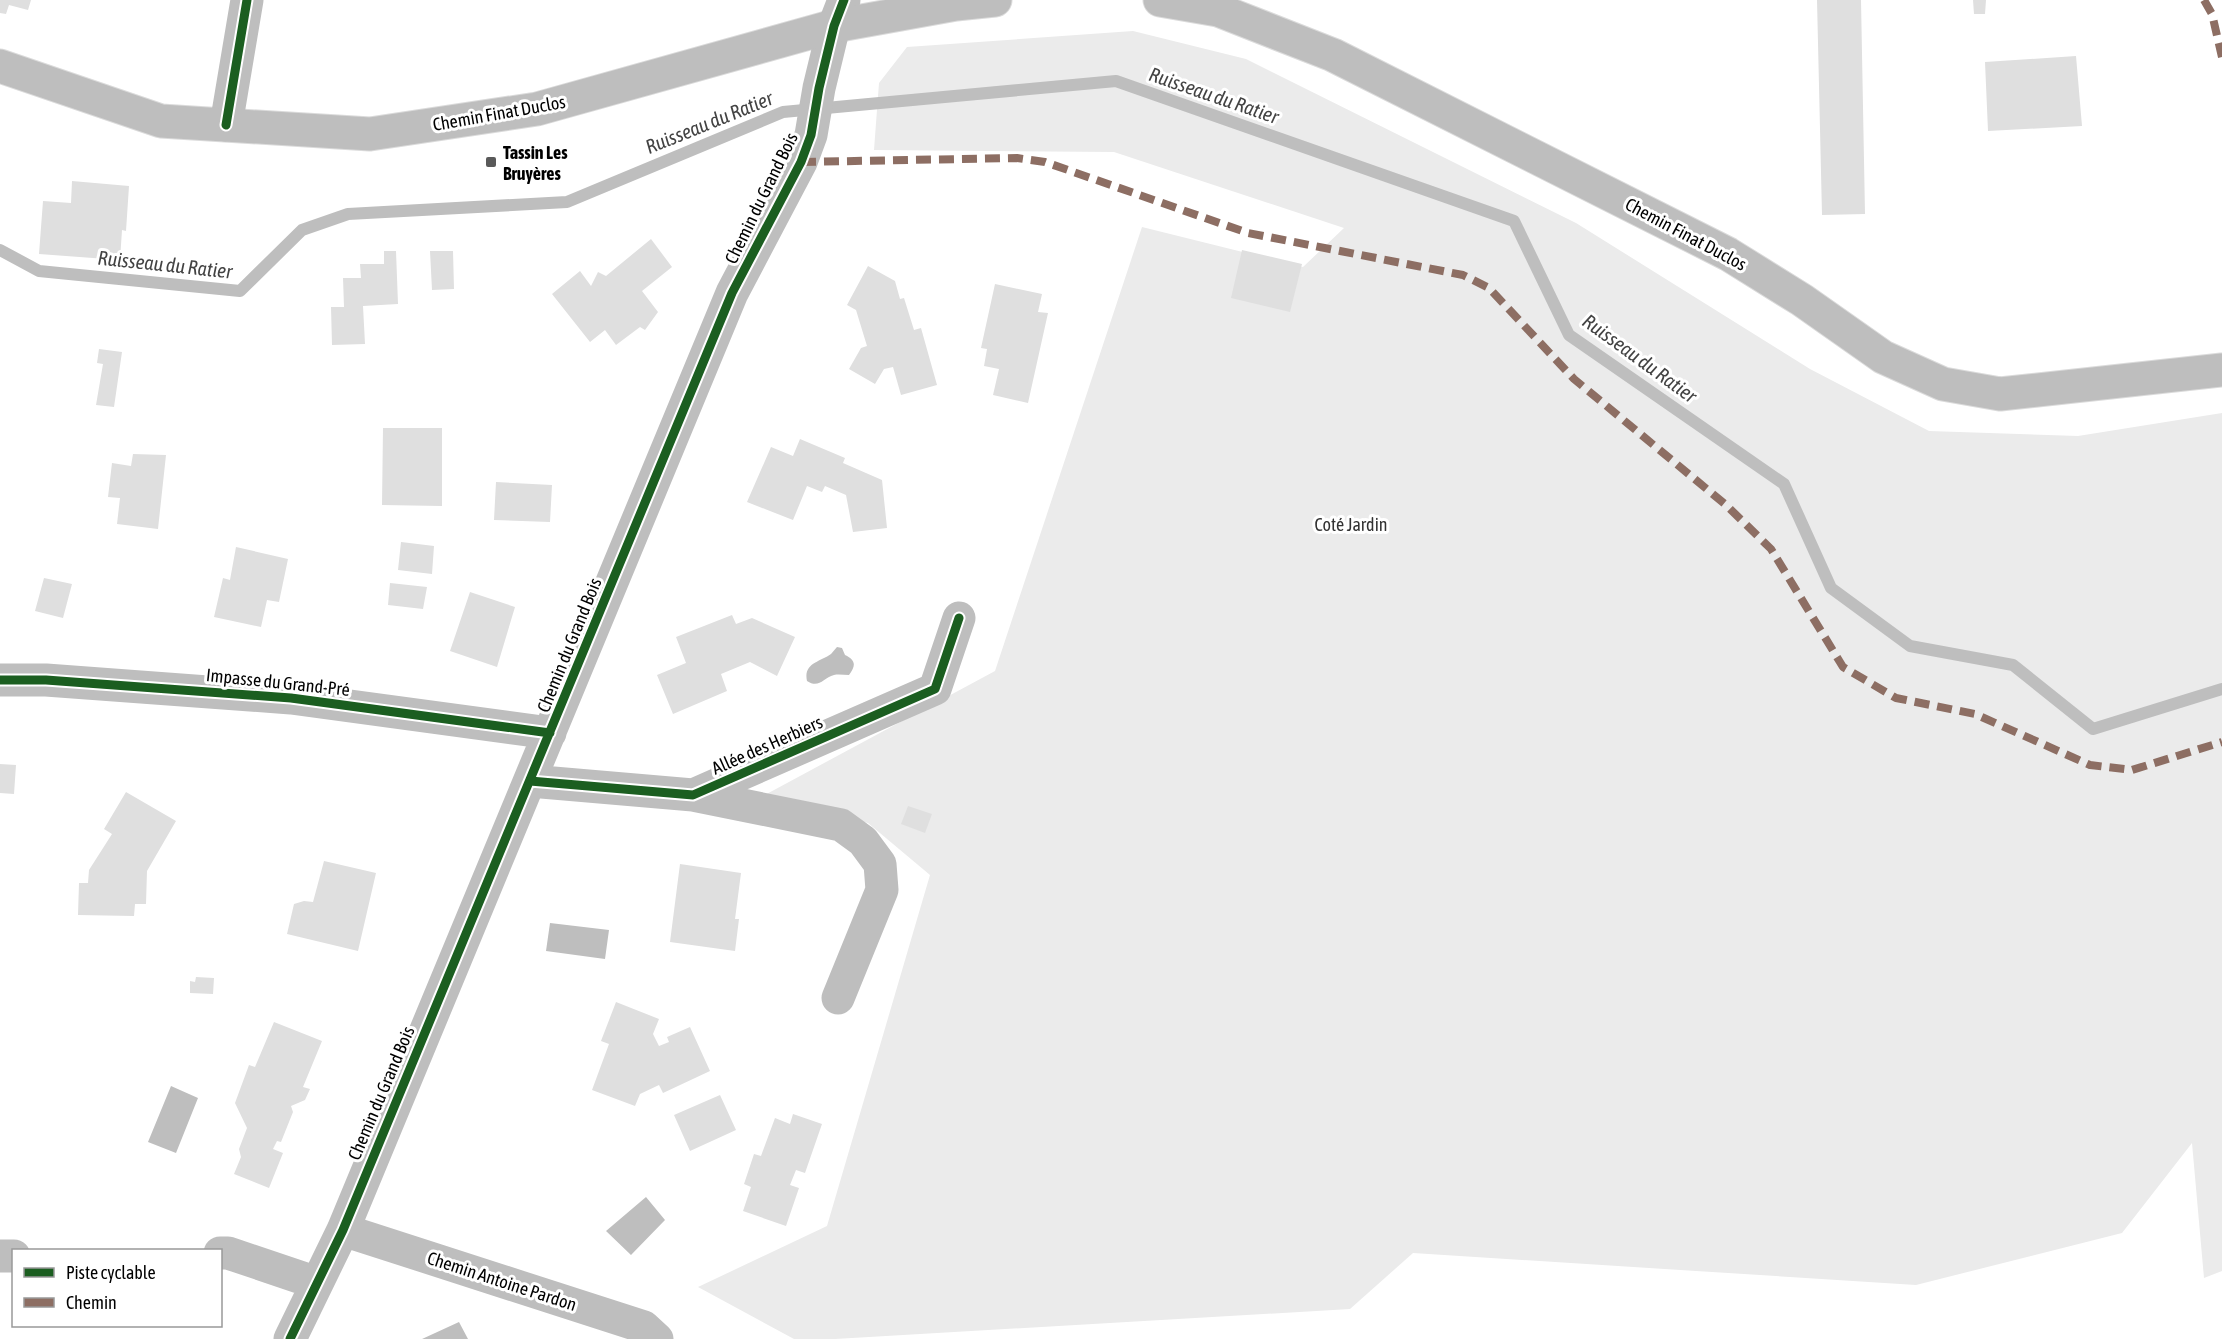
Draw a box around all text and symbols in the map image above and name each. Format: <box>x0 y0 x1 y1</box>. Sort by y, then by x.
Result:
water label: Ruisseau du Ratier <box>1146 62 1283 128</box>
water label: Ruisseau du Ratier <box>642 86 777 158</box>
street label: Chemin Finat Duclos <box>431 91 567 135</box>
street label: Chemin du Grand Bois <box>720 129 802 267</box>
place label: Tassin Les Bruyères <box>503 142 568 184</box>
marker: Tassin Les Bruyères <box>484 155 498 169</box>
street label: Chemin Finat Duclos <box>1622 193 1750 275</box>
water label: Ruisseau du Ratier <box>97 245 235 283</box>
water label: Ruisseau du Ratier <box>1579 309 1702 408</box>
park label: Coté Jardin <box>1314 514 1388 535</box>
street label: Chemin du Grand Bois <box>532 575 606 715</box>
street label: Impasse du Grand-Pré <box>205 664 351 700</box>
street label: Allée des Herbiers <box>708 711 826 779</box>
street label: Chemin du Grand Bois <box>343 1023 419 1163</box>
street label: Chemin Antoine Pardon <box>425 1247 579 1315</box>
legend <box>12 1249 222 1327</box>
text: Piste cyclable <box>66 1262 156 1283</box>
text: Chemin <box>66 1292 117 1313</box>

